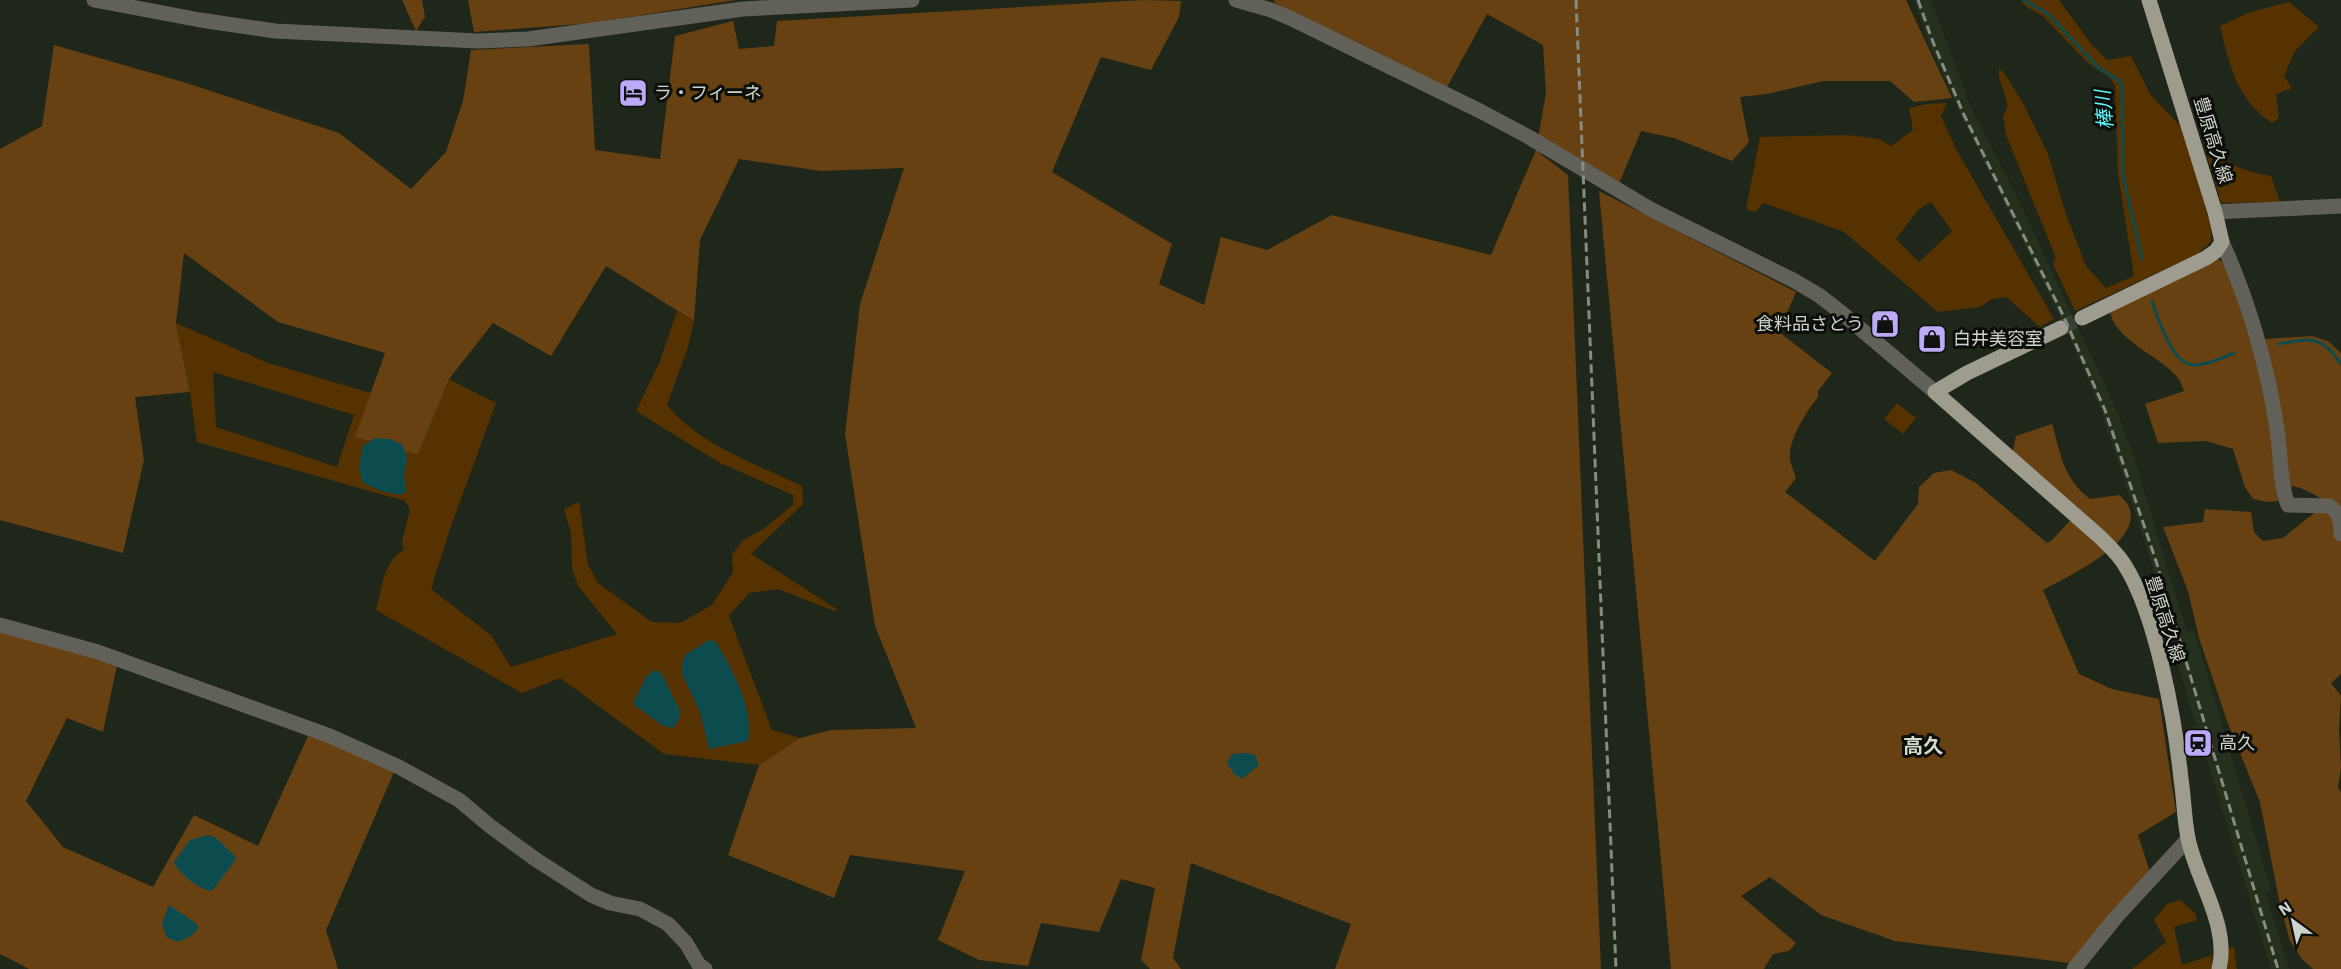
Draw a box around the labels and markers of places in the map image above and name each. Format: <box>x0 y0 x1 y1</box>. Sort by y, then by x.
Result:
hotel icon: ラ・フィーネ <box>617 77 649 109</box>
place label: ラ・フィーネ <box>654 81 762 104</box>
shop icon: 食料品さとう <box>1869 308 1901 340</box>
place label: 食料品さとう <box>1756 312 1864 335</box>
shop icon: 白井美容室 <box>1916 323 1948 355</box>
place label: 白井美容室 <box>1953 327 2043 350</box>
station icon: 高久 <box>2182 727 2214 759</box>
place label: 高久 <box>2219 731 2255 754</box>

